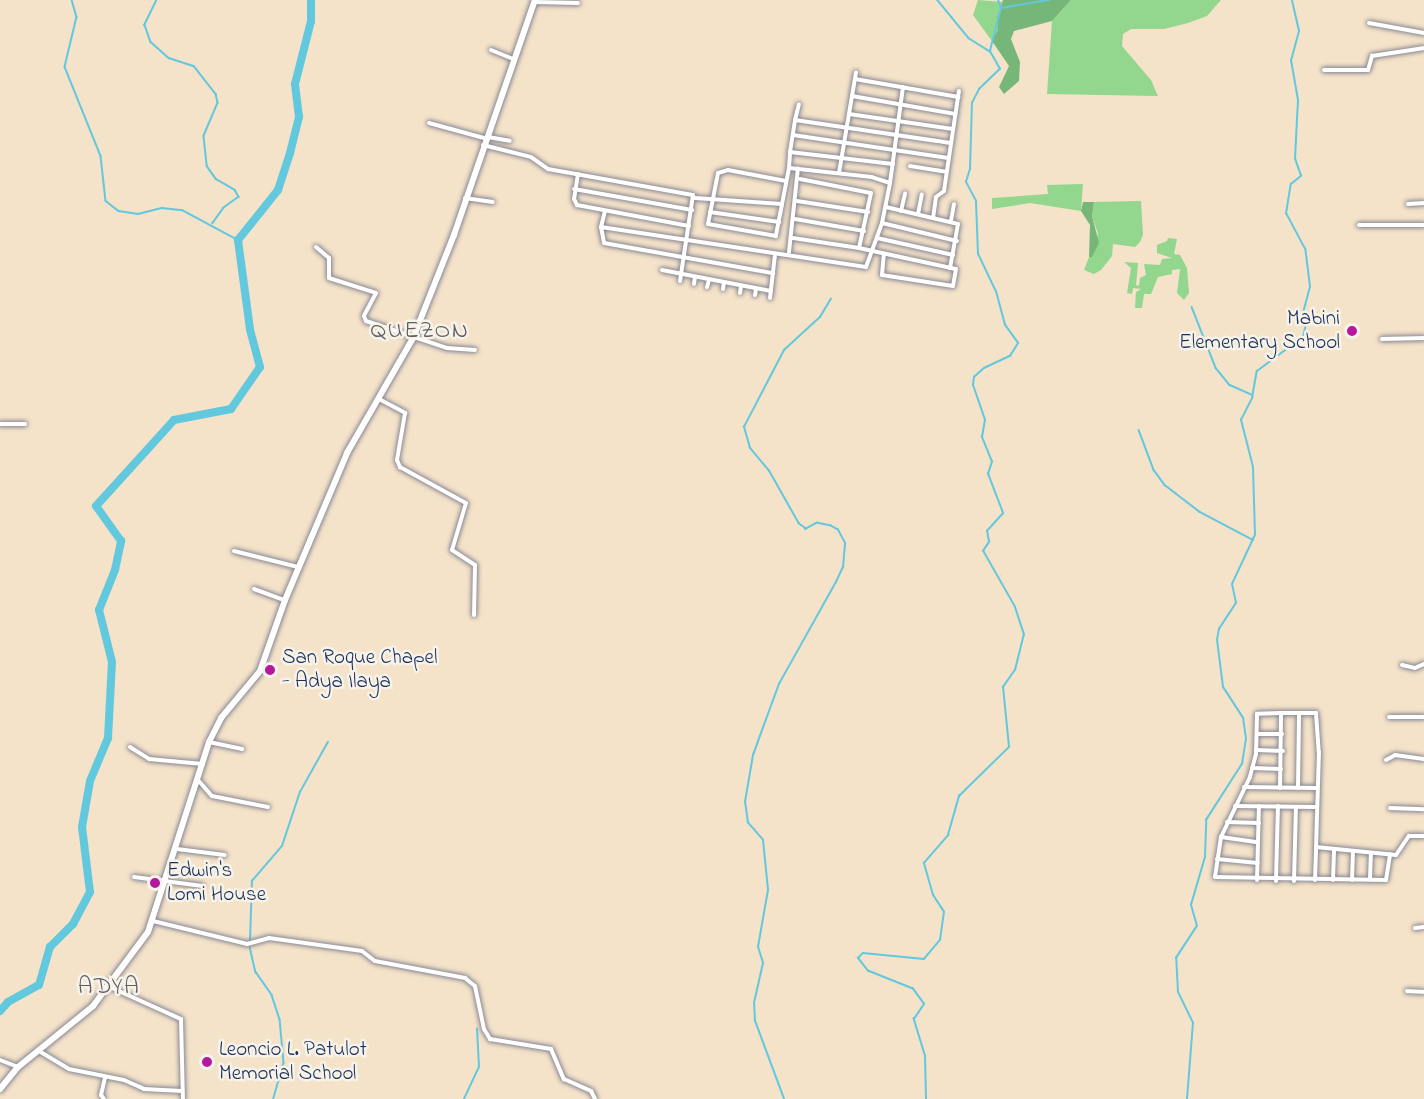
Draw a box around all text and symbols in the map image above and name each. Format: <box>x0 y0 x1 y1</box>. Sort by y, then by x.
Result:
place label: Mabini Elementary School <box>1179 306 1340 356</box>
district label: QUEZON <box>371 318 469 346</box>
marker: Mabini Elementary School <box>1345 324 1359 338</box>
place label: San Roque Chapel - Adya Ilaya <box>282 645 438 695</box>
marker: San Roque Chapel - Adya Ilaya <box>263 663 277 677</box>
place label: Edwin's Lomi House <box>167 858 266 908</box>
marker: Edwin's Lomi House <box>148 876 162 890</box>
district label: ADYA <box>78 974 140 1002</box>
place label: Leoncio L. Patulot Memorial School <box>219 1037 367 1087</box>
marker: Leoncio L. Patulot Memorial School <box>200 1055 214 1069</box>

